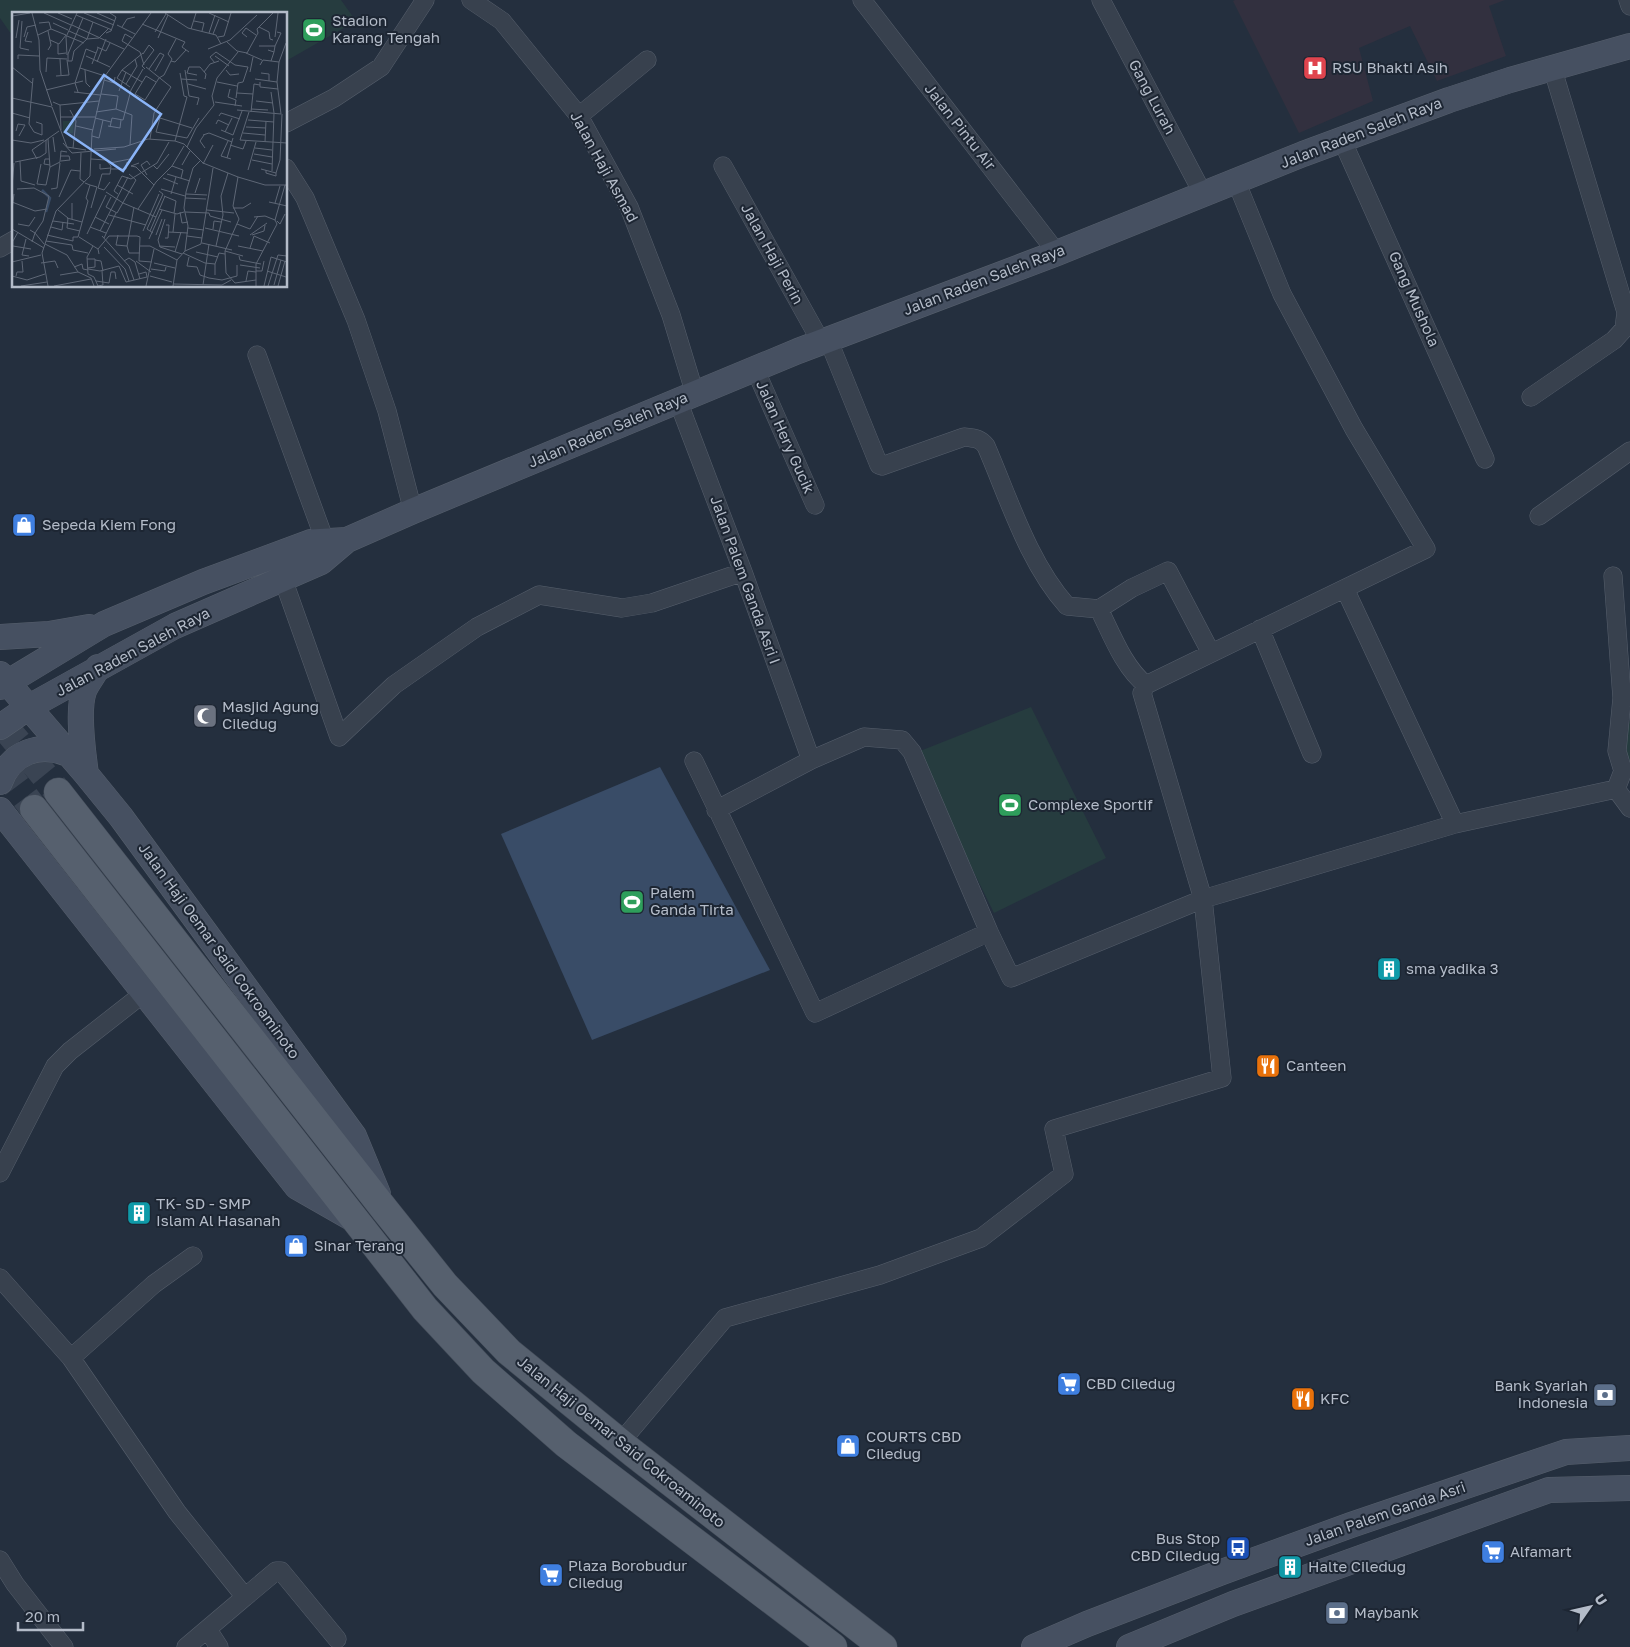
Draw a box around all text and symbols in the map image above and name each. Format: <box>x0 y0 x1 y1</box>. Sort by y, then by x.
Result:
place label: Stadion Karang Tengah <box>332 11 440 46</box>
inset map <box>12 12 288 288</box>
sports icon: Stadion Karang Tengah <box>301 17 327 43</box>
hospital icon: RSU Bhakti Asih <box>1302 55 1328 81</box>
street label: Gang Lurah <box>1126 56 1180 137</box>
place label: RSU Bhakti Asih <box>1332 58 1448 76</box>
street label: Jalan Pintu Air <box>921 80 1000 173</box>
street label: Jalan Raden Saleh Raya <box>1277 93 1444 171</box>
street label: Jalan Haji Asmad <box>567 108 643 225</box>
street label: Jalan Haji Perin <box>738 200 808 307</box>
street label: Jalan Raden Saleh Raya <box>900 240 1067 318</box>
street label: Gang Mushola <box>1386 248 1444 349</box>
street label: Jalan Hery Gucik <box>753 377 819 496</box>
street label: Jalan Raden Saleh Raya <box>525 387 690 471</box>
street label: Jalan Palem Ganda Asri I <box>707 493 785 666</box>
shop icon: Sepeda Kiem Fong <box>11 512 37 538</box>
place label: Sepeda Kiem Fong <box>42 515 176 533</box>
street label: Jalan Raden Saleh Raya <box>53 603 212 699</box>
place label: Masjid Agung Ciledug <box>222 697 319 732</box>
mosque icon: Masjid Agung Ciledug <box>192 703 218 729</box>
sports icon: Complexe Sportif <box>997 792 1023 818</box>
place label: Complexe Sportif <box>1028 795 1153 813</box>
street label: Jalan Haji Oemar Said Cokroaminoto <box>135 839 304 1062</box>
place label: Palem Ganda Tirta <box>650 883 734 918</box>
sports icon: Palem Ganda Tirta <box>619 889 645 915</box>
building icon: sma yadika 3 <box>1376 956 1402 982</box>
place label: sma yadika 3 <box>1406 959 1498 977</box>
restaurant icon: Canteen <box>1255 1053 1281 1079</box>
place label: Canteen <box>1286 1056 1346 1074</box>
place label: TK- SD - SMP Islam Al Hasanah <box>156 1194 281 1229</box>
building icon: TK- SD - SMP Islam Al Hasanah <box>126 1200 152 1226</box>
shop icon: Sinar Terang <box>283 1233 309 1259</box>
place label: Sinar Terang <box>314 1236 404 1254</box>
street label: Jalan Haji Oemar Said Cokroaminoto <box>514 1352 729 1531</box>
supermarket icon: CBD Ciledug <box>1056 1371 1082 1397</box>
place label: CBD Ciledug <box>1086 1374 1176 1392</box>
place label: Bank Syariah Indonesia <box>1495 1376 1588 1411</box>
bank icon: Bank Syariah Indonesia <box>1592 1382 1618 1408</box>
restaurant icon: KFC <box>1290 1386 1316 1412</box>
place label: KFC <box>1320 1389 1349 1407</box>
place label: COURTS CBD Ciledug <box>866 1427 962 1462</box>
shop icon: COURTS CBD Ciledug <box>835 1433 861 1459</box>
street label: Jalan Palem Ganda Asri <box>1302 1477 1468 1549</box>
place label: Bus Stop CBD Ciledug <box>1130 1529 1220 1564</box>
bus stop icon: Bus Stop CBD Ciledug <box>1225 1535 1251 1561</box>
supermarket icon: Alfamart <box>1480 1539 1506 1565</box>
place label: Alfamart <box>1510 1542 1572 1560</box>
building icon: Halte Ciledug <box>1277 1554 1303 1580</box>
place label: Plaza Borobudur Ciledug <box>568 1556 687 1591</box>
place label: Halte Ciledug <box>1308 1557 1406 1575</box>
supermarket icon: Plaza Borobudur Ciledug <box>538 1562 564 1588</box>
north arrow <box>1565 1582 1615 1632</box>
text: U <box>1591 1590 1611 1608</box>
scale bar <box>18 1600 82 1632</box>
bank icon: Maybank <box>1324 1600 1350 1626</box>
place label: Maybank <box>1354 1603 1419 1621</box>
text: 20 m <box>25 1607 60 1625</box>

